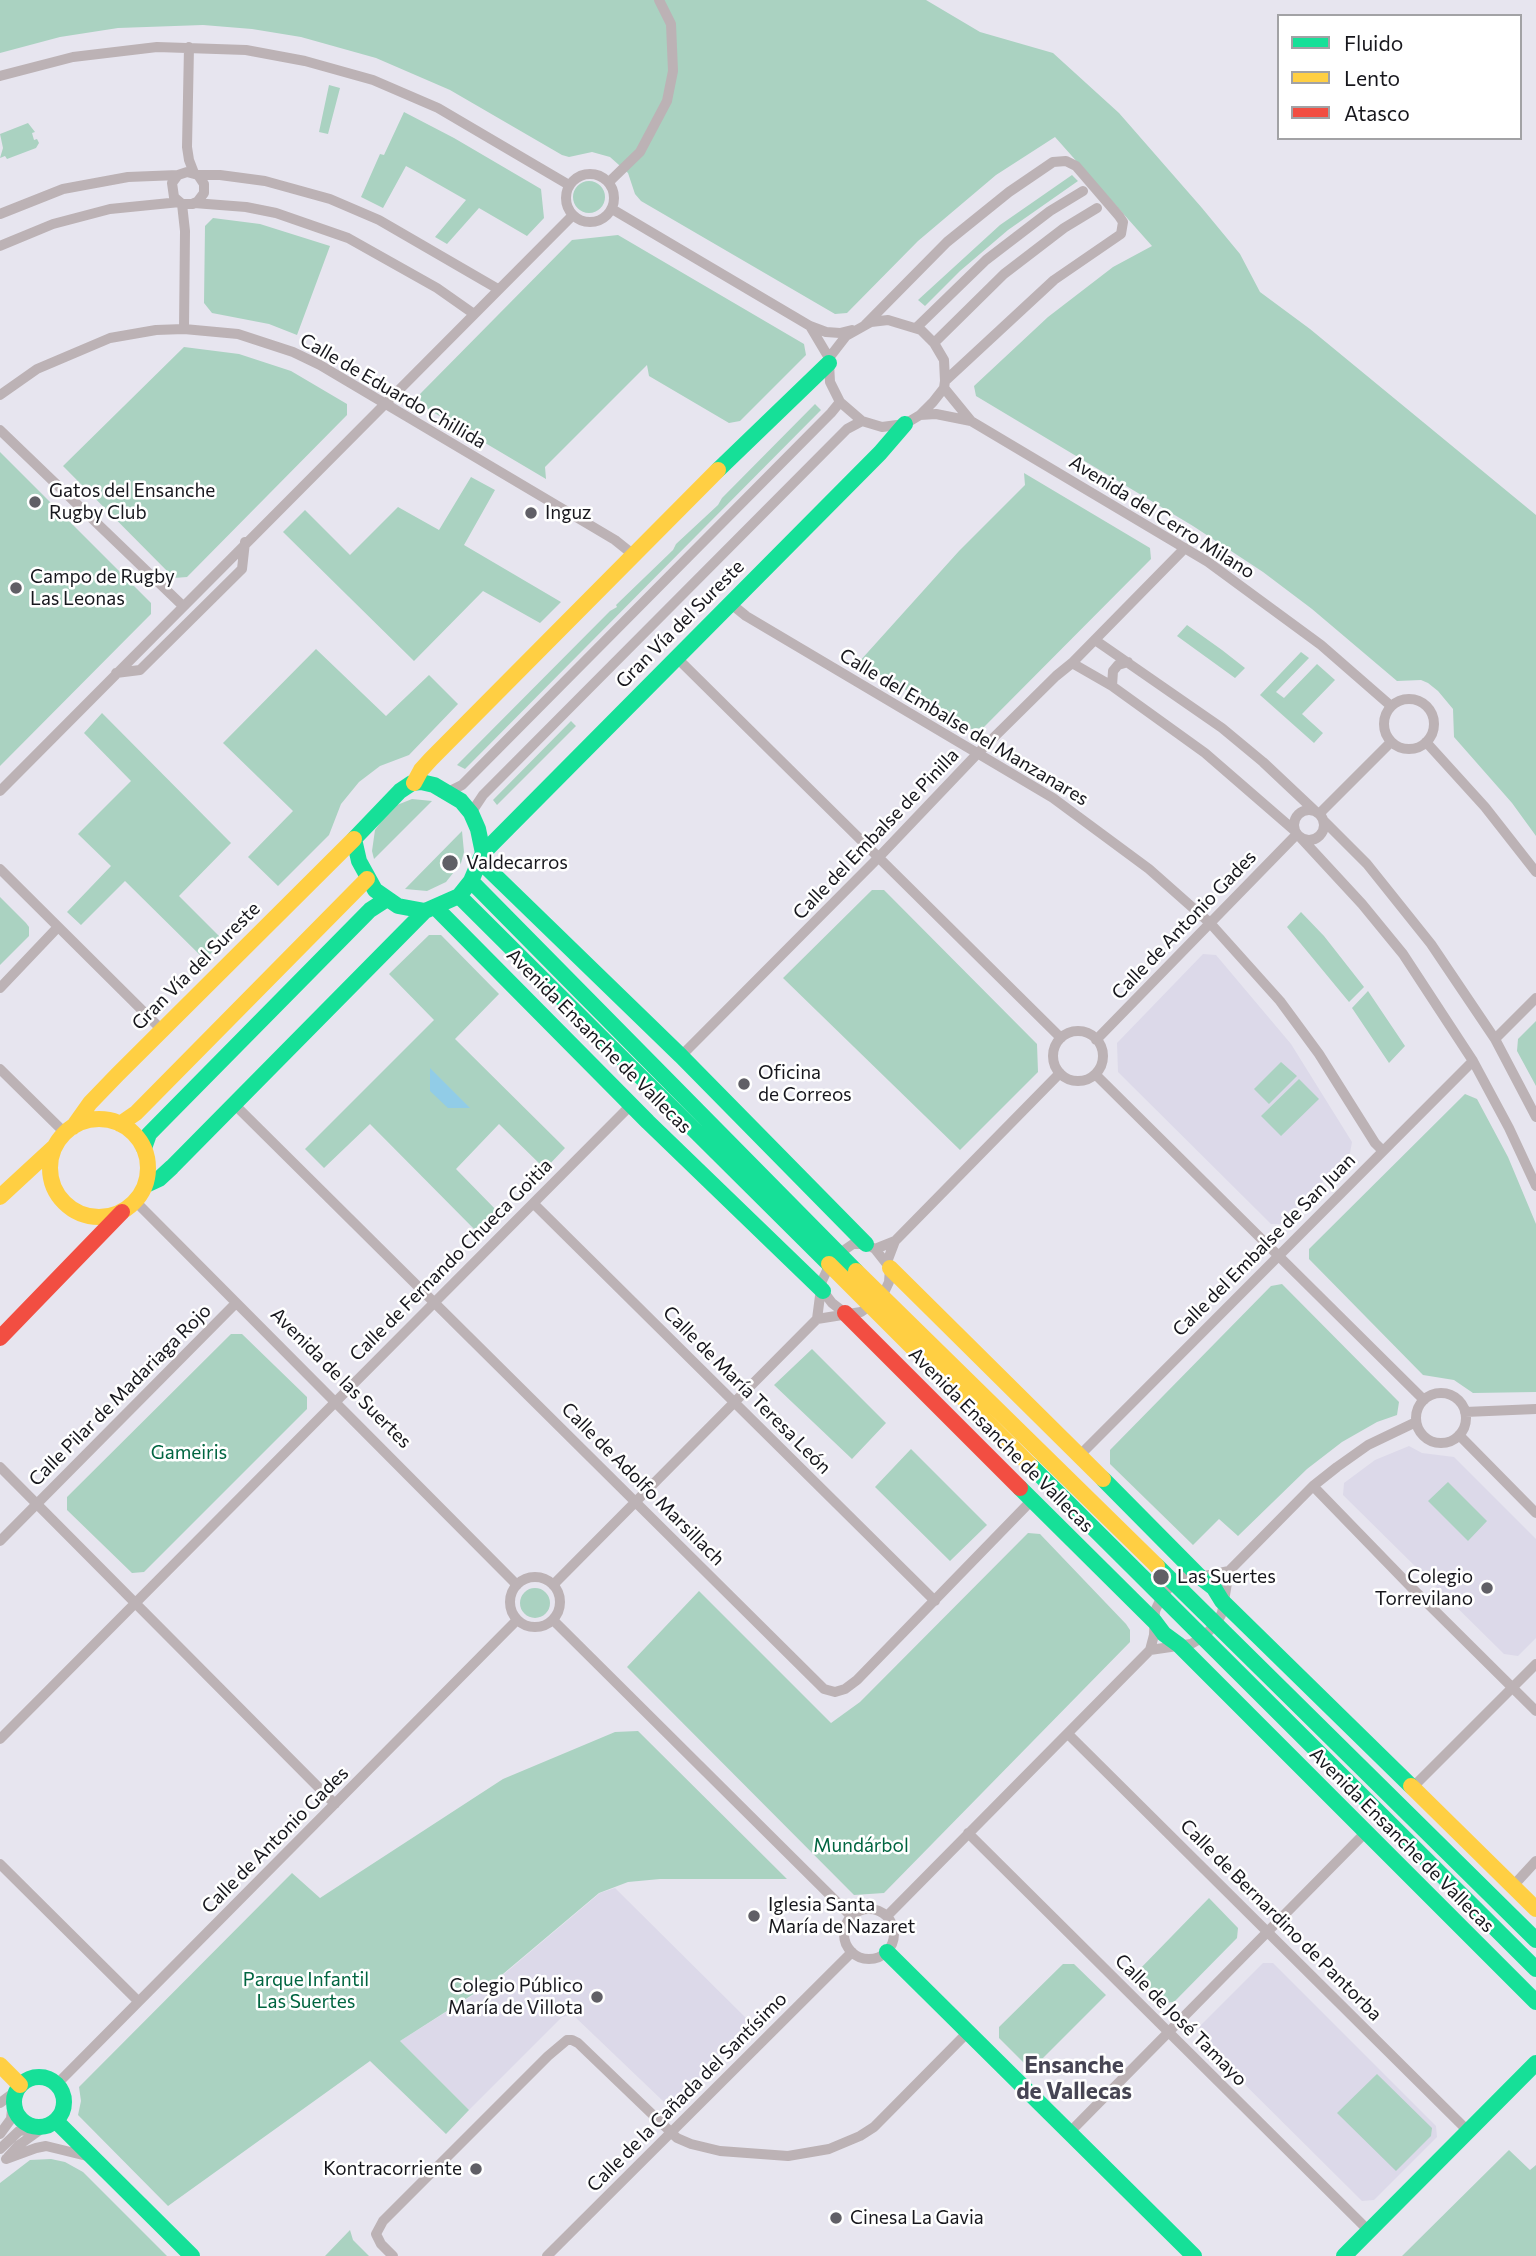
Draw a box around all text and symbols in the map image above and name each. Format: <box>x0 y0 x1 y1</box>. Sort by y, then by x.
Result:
legend <box>1277 14 1522 140</box>
text: Fluido <box>1344 30 1403 55</box>
text: Lento <box>1344 65 1400 90</box>
text: Atasco <box>1344 100 1410 125</box>
street label: Calle de Eduardo Chillida <box>296 328 490 454</box>
street label: Avenida del Cerro Milano <box>1065 450 1259 584</box>
place label: Gatos del Ensanche Rugby Club <box>49 480 215 524</box>
marker: Gatos del Ensanche Rugby Club <box>27 494 43 510</box>
place label: Inguz <box>545 502 592 524</box>
marker: Inguz <box>523 505 539 521</box>
street label: Gran Vía del Sureste <box>611 555 749 693</box>
place label: Campo de Rugby Las Leonas <box>30 566 175 610</box>
marker: Campo de Rugby Las Leonas <box>8 580 24 596</box>
street label: Calle del Embalse del Manzanares <box>835 643 1093 811</box>
street label: Calle del Embalse de Pinilla <box>788 744 964 924</box>
street label: Calle de Antonio Gades <box>1107 846 1261 1004</box>
place label: Valdecarros <box>466 852 568 874</box>
marker: Valdecarros <box>440 853 460 873</box>
street label: Gran Vía del Sureste <box>127 897 265 1035</box>
street label: Avenida Ensanche de Vallecas <box>502 944 696 1138</box>
place label: Oficina de Correos <box>758 1062 852 1106</box>
marker: Oficina de Correos <box>736 1076 752 1092</box>
street label: Calle del Embalse de San Juan <box>1168 1149 1360 1341</box>
street label: Calle de Fernando Chueca Goitia <box>345 1154 557 1366</box>
street label: Calle Pilar de Madariaga Rojo <box>24 1299 216 1491</box>
street label: Calle de María Teresa León <box>658 1301 836 1479</box>
street label: Avenida de las Suertes <box>266 1303 416 1453</box>
street label: Avenida Ensanche de Vallecas <box>904 1343 1098 1537</box>
street label: Calle de Adolfo Marsillach <box>557 1398 729 1570</box>
park label: Gameiris <box>151 1442 227 1464</box>
place label: Las Suertes <box>1177 1566 1276 1588</box>
place label: Colegio Torrevilano <box>1375 1566 1473 1610</box>
marker: Las Suertes <box>1151 1567 1171 1587</box>
marker: Colegio Torrevilano <box>1479 1580 1495 1596</box>
street label: Avenida Ensanche de Vallecas <box>1305 1743 1499 1937</box>
street label: Calle de Antonio Gades <box>197 1762 353 1918</box>
street label: Calle de Bernardino de Pantorba <box>1175 1814 1387 2026</box>
park label: Mundárbol <box>813 1835 909 1857</box>
place label: Iglesia Santa María de Nazaret <box>768 1894 915 1938</box>
marker: Iglesia Santa María de Nazaret <box>746 1908 762 1924</box>
street label: Calle de José Tamayo <box>1110 1949 1252 2091</box>
park label: Parque Infantil Las Suertes <box>243 1969 369 2013</box>
place label: Colegio Público María de Villota <box>448 1975 583 2019</box>
street label: Calle de la Cañada del Santísimo <box>582 1987 792 2197</box>
marker: Colegio Público María de Villota <box>589 1989 605 2005</box>
district label: Ensanche de Vallecas <box>1016 2051 1132 2105</box>
place label: Kontracorriente <box>323 2158 462 2180</box>
marker: Kontracorriente <box>468 2161 484 2177</box>
place label: Cinesa La Gavia <box>850 2207 984 2229</box>
marker: Cinesa La Gavia <box>828 2210 844 2226</box>

